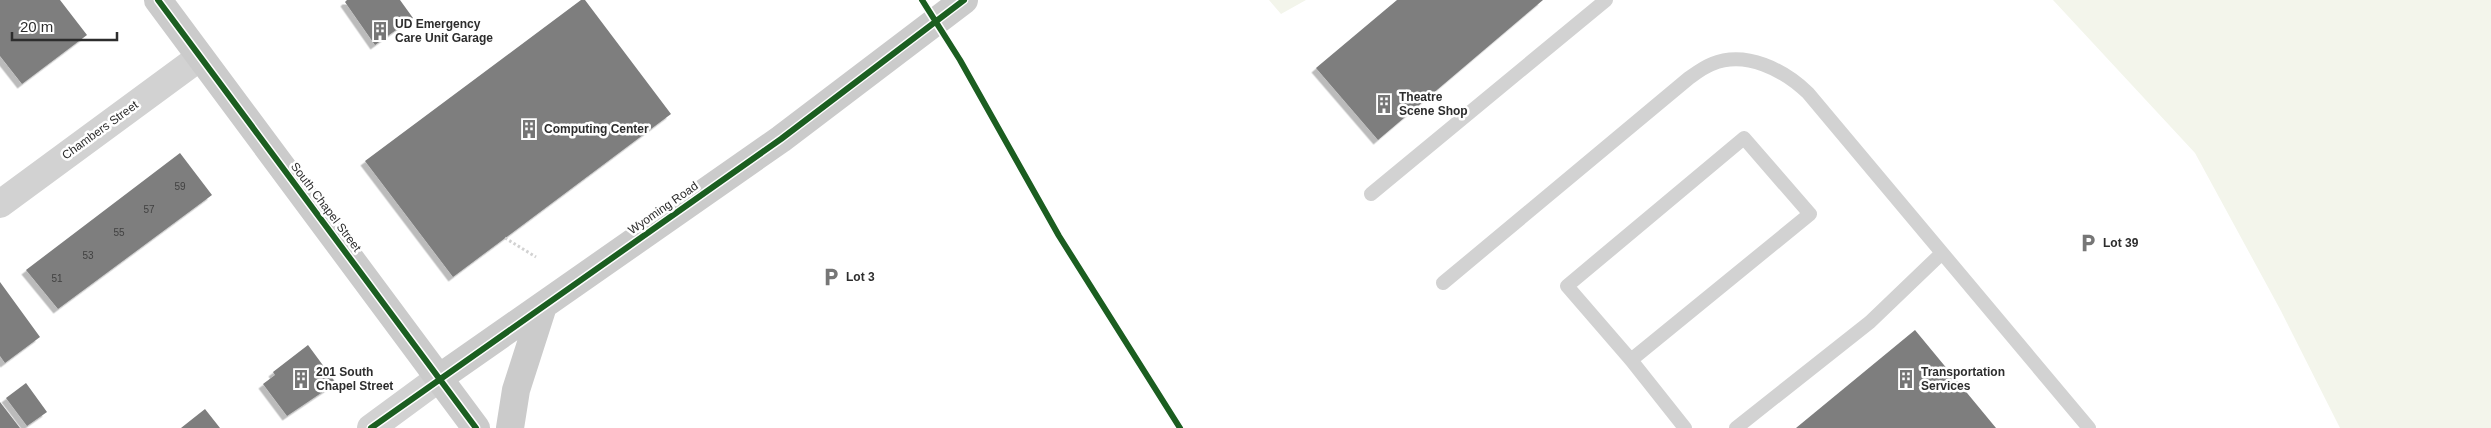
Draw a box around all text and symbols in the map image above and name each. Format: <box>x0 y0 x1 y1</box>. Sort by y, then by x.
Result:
scale bar <box>12 10 118 42</box>
place label: UD Emergency Care Unit Garage <box>395 17 493 45</box>
text: 20 m <box>20 18 53 35</box>
building icon: UD Emergency Care Unit Garage <box>369 20 391 42</box>
place label: Theatre Scene Shop <box>1399 90 1468 118</box>
building icon: Theatre Scene Shop <box>1373 93 1395 115</box>
street label: Chambers Street <box>59 97 141 162</box>
building icon: Computing Center <box>518 118 540 140</box>
place label: Computing Center <box>544 122 649 136</box>
street label: South Chapel Street <box>288 160 365 255</box>
street label: Wyoming Road <box>625 179 701 237</box>
house number: 59 <box>174 181 186 192</box>
house number: 57 <box>143 204 155 215</box>
house number: 55 <box>113 227 125 238</box>
parking icon: Lot 39 <box>2077 232 2099 254</box>
place label: Lot 39 <box>2103 236 2139 250</box>
house number: 53 <box>82 250 94 261</box>
parking icon: Lot 3 <box>820 266 842 288</box>
place label: Lot 3 <box>846 270 875 284</box>
house number: 51 <box>51 273 63 284</box>
place label: 201 South Chapel Street <box>316 365 393 393</box>
place label: Transportation Services <box>1921 365 2005 393</box>
building icon: 201 South Chapel Street <box>290 368 312 390</box>
building icon: Transportation Services <box>1895 368 1917 390</box>

